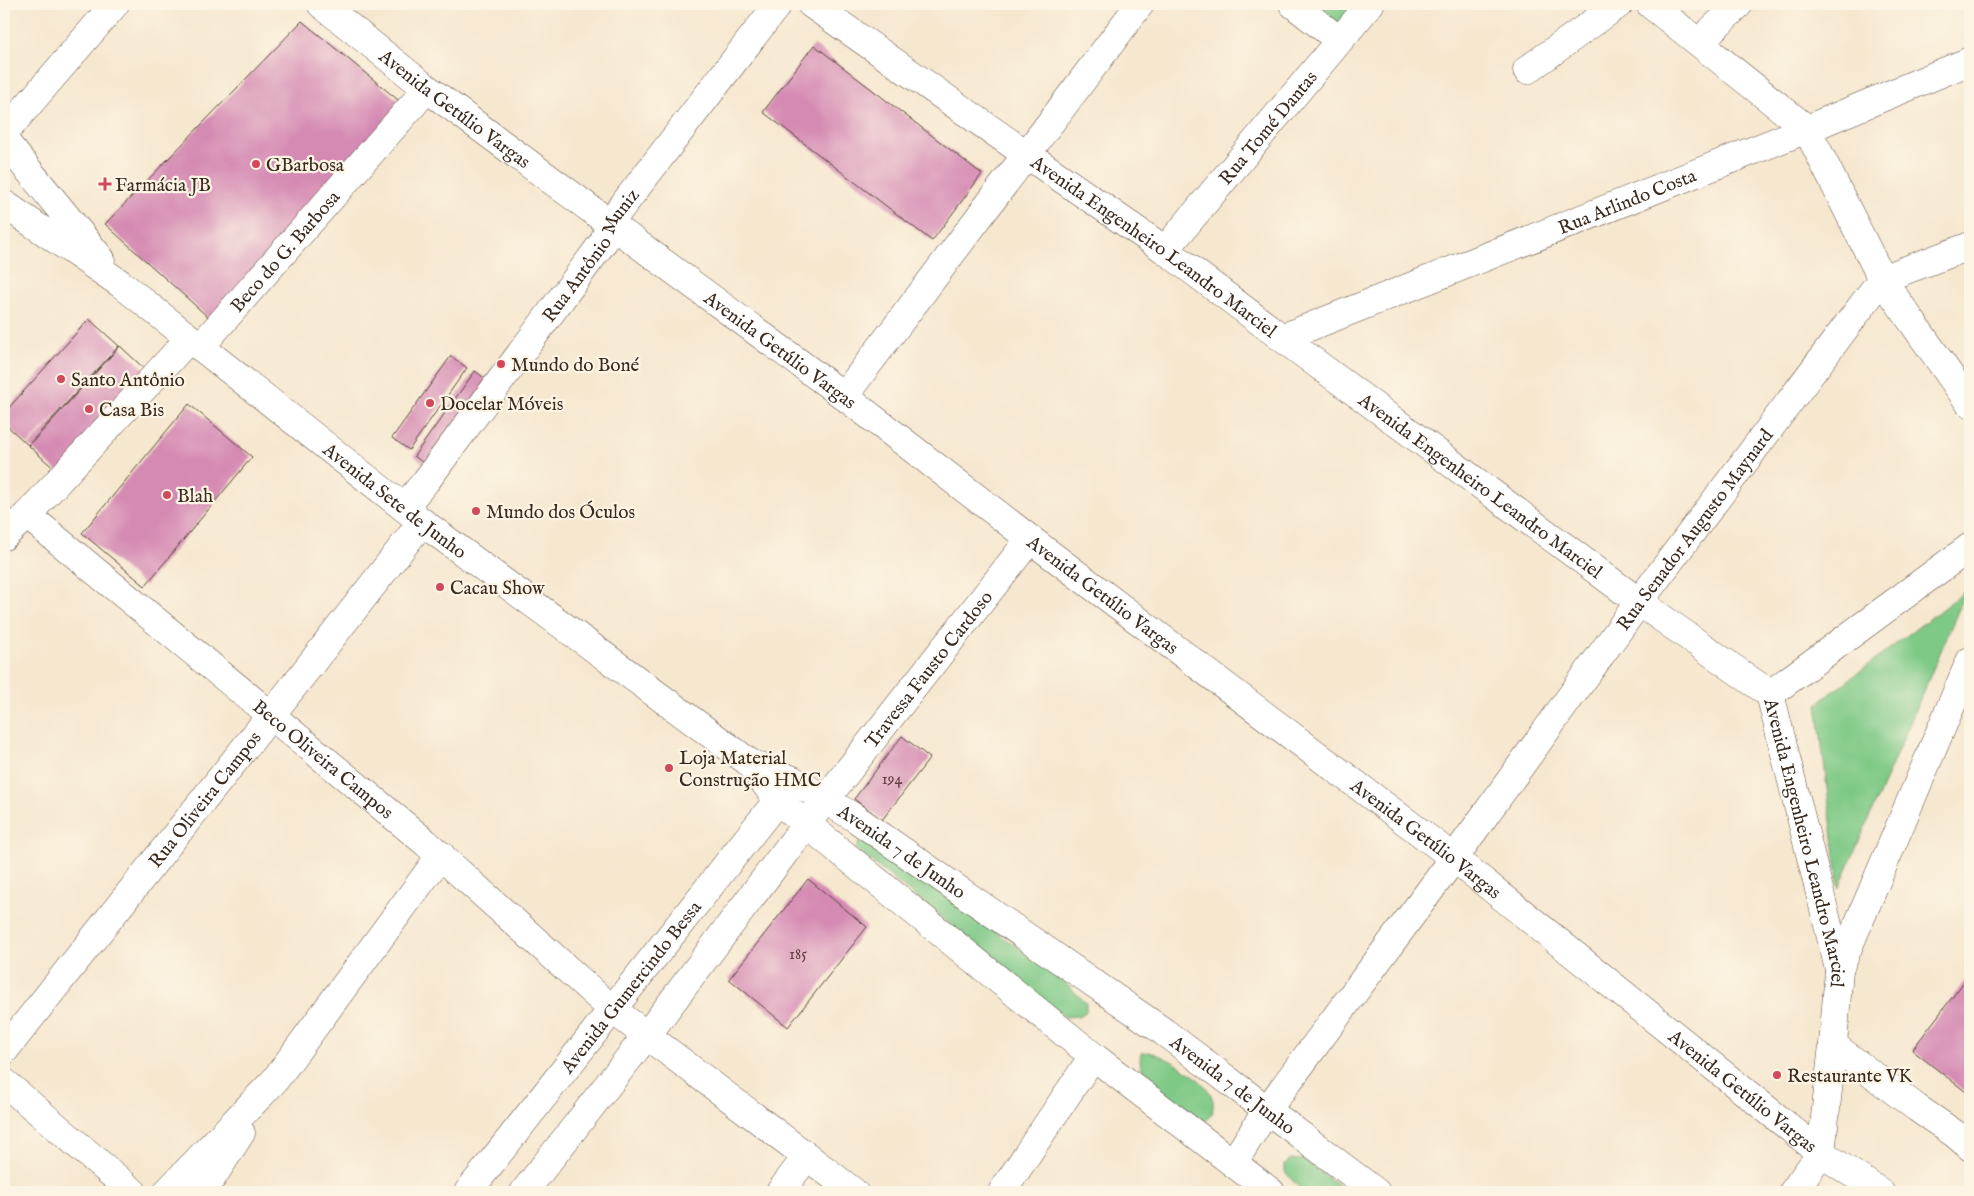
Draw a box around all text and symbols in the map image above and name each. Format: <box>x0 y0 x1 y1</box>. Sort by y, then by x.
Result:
street label: Avenida Getúlio Vargas <box>373 44 535 175</box>
street label: Rua Tomé Dantas <box>1214 66 1323 190</box>
street label: Avenida Engenheiro Leandro Marciel <box>1025 150 1282 344</box>
place label: GBarbosa <box>266 154 345 178</box>
marker: GBarbosa <box>250 158 262 170</box>
street label: Rua Arlindo Costa <box>1555 164 1701 241</box>
place label: Farmácia JB <box>115 174 211 198</box>
marker: Farmácia JB <box>99 178 111 190</box>
street label: Rua Antônio Muniz <box>538 184 646 328</box>
street label: Beco do G. Barbosa <box>226 186 347 318</box>
street label: Avenida Getúlio Vargas <box>698 286 861 415</box>
place label: Mundo do Boné <box>511 354 640 378</box>
marker: Mundo do Boné <box>495 358 507 370</box>
place label: Santo Antônio <box>71 369 185 393</box>
marker: Santo Antônio <box>55 373 67 385</box>
street label: Avenida Engenheiro Leandro Marciel <box>1352 388 1607 585</box>
place label: Docelar Móveis <box>440 393 563 417</box>
marker: Docelar Móveis <box>424 397 436 409</box>
place label: Casa Bis <box>99 399 164 423</box>
marker: Casa Bis <box>83 403 95 415</box>
street label: Rua Senador Augusto Maynard <box>1612 424 1780 636</box>
street label: Avenida Sete de Junho <box>317 438 471 565</box>
place label: Blah <box>177 485 213 509</box>
marker: Blah <box>161 489 173 501</box>
place label: Mundo dos Óculos <box>486 500 635 525</box>
marker: Mundo dos Óculos <box>470 505 482 517</box>
street label: Avenida Getúlio Vargas <box>1021 530 1183 661</box>
place label: Cacau Show <box>450 577 545 601</box>
marker: Cacau Show <box>434 581 446 593</box>
street label: Travessa Fausto Cardoso <box>860 587 999 754</box>
street label: Beco Oliveira Campos <box>247 695 398 825</box>
street label: Avenida Engenheiro Leandro Marciel <box>1757 695 1849 989</box>
street label: Rua Oliveira Campos <box>144 727 267 873</box>
place label: Loja Material Construção HMC <box>679 747 821 793</box>
marker: Loja Material Construção HMC <box>663 762 675 774</box>
house number: 194 <box>882 770 903 790</box>
street label: Avenida Getúlio Vargas <box>1344 774 1505 905</box>
street label: Avenida 7 de Junho <box>832 800 970 905</box>
street label: Avenida Gumercindo Bessa <box>556 896 708 1080</box>
house number: 185 <box>789 945 807 965</box>
street label: Avenida Getúlio Vargas <box>1662 1025 1821 1159</box>
street label: Avenida 7 de Junho <box>1164 1030 1299 1141</box>
place label: Restaurante VK <box>1787 1065 1912 1089</box>
marker: Restaurante VK <box>1771 1069 1783 1081</box>

